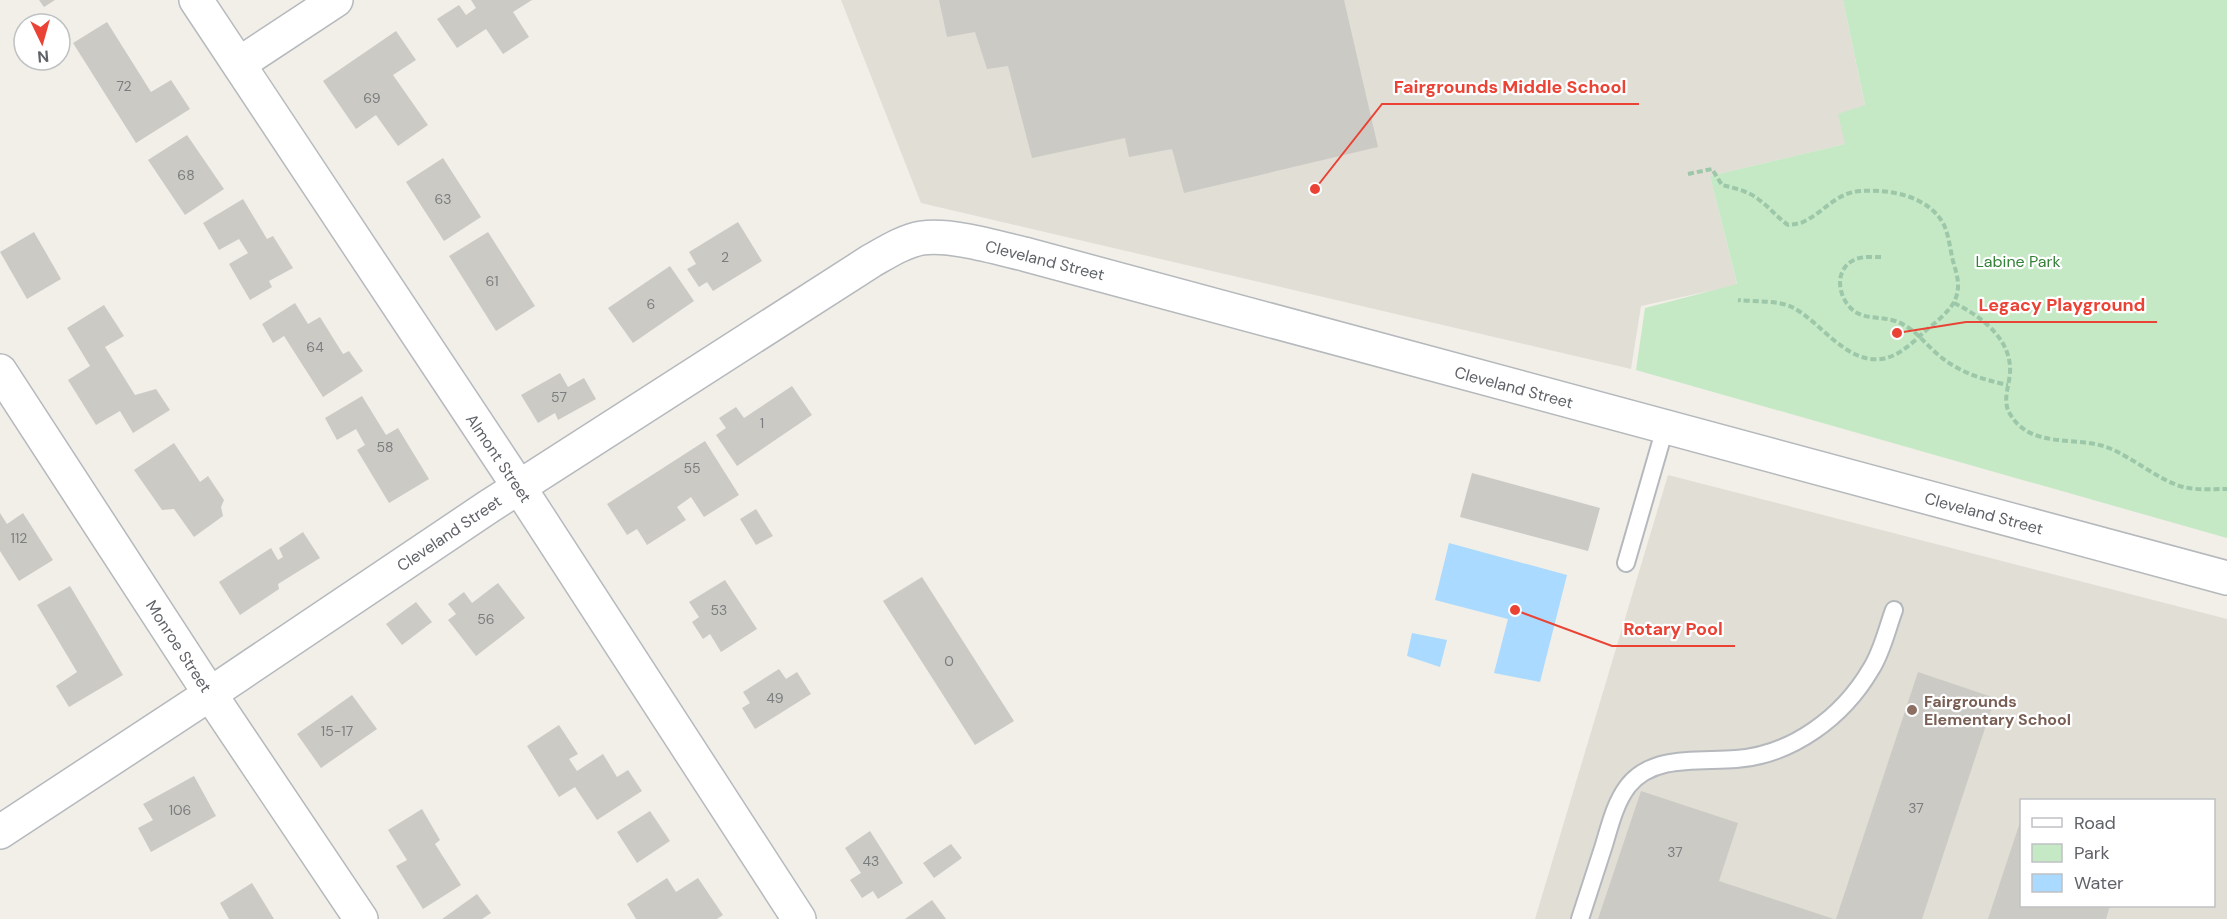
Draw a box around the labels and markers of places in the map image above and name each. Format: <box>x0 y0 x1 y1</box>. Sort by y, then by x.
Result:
callout: Fairgrounds Middle School <box>1382 68 1639 104</box>
callout: Legacy Playground <box>1966 286 2157 322</box>
callout: Rotary Pool <box>1612 610 1735 646</box>
place label: Fairgrounds Elementary School <box>1924 691 2071 730</box>
marker: Fairgrounds Elementary School <box>1905 703 1919 717</box>

